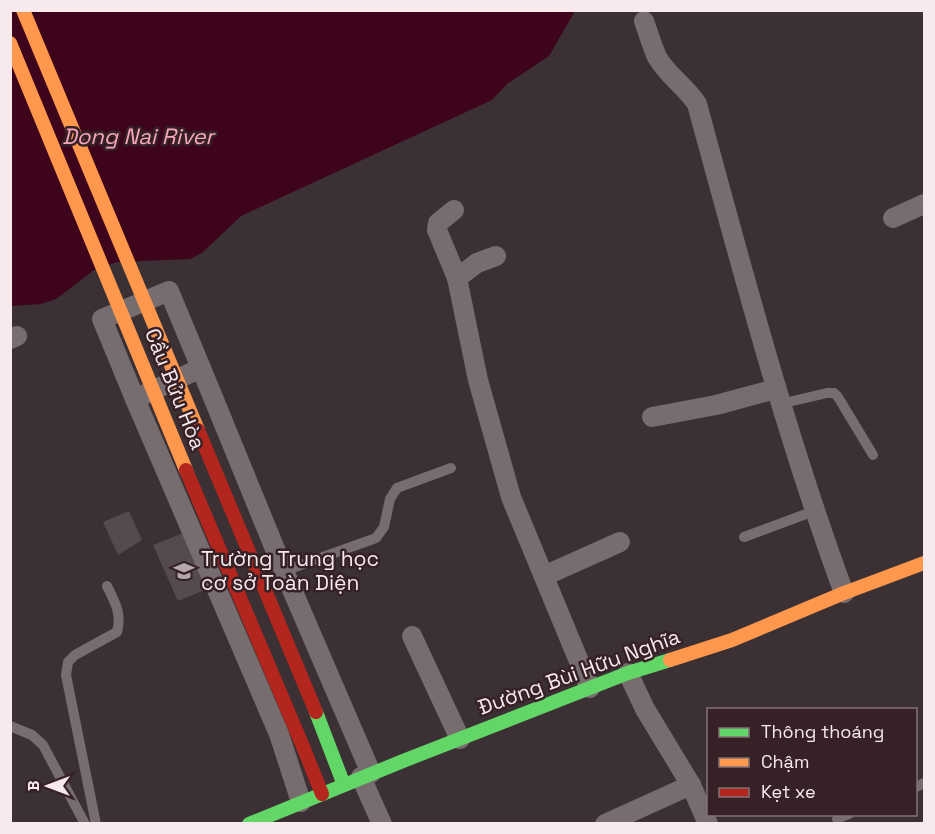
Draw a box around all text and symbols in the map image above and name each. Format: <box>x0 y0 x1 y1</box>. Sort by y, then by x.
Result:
water label: Dong Nai River <box>62 122 217 150</box>
street label: Cầu Bửu Hòa <box>139 324 212 453</box>
place label: Trường Trung học cơ sở Toàn Diện <box>201 545 379 596</box>
school or university icon: Trường Trung học cơ sở Toàn Diện <box>172 559 196 583</box>
street label: Đường Bùi Hữu Nghĩa <box>474 622 684 721</box>
legend <box>707 708 917 816</box>
text: Thông thoáng <box>761 720 884 743</box>
text: Chậm <box>761 750 809 773</box>
north arrow <box>18 756 78 816</box>
text: Kẹt xe <box>761 780 816 803</box>
text: B <box>23 781 44 791</box>

